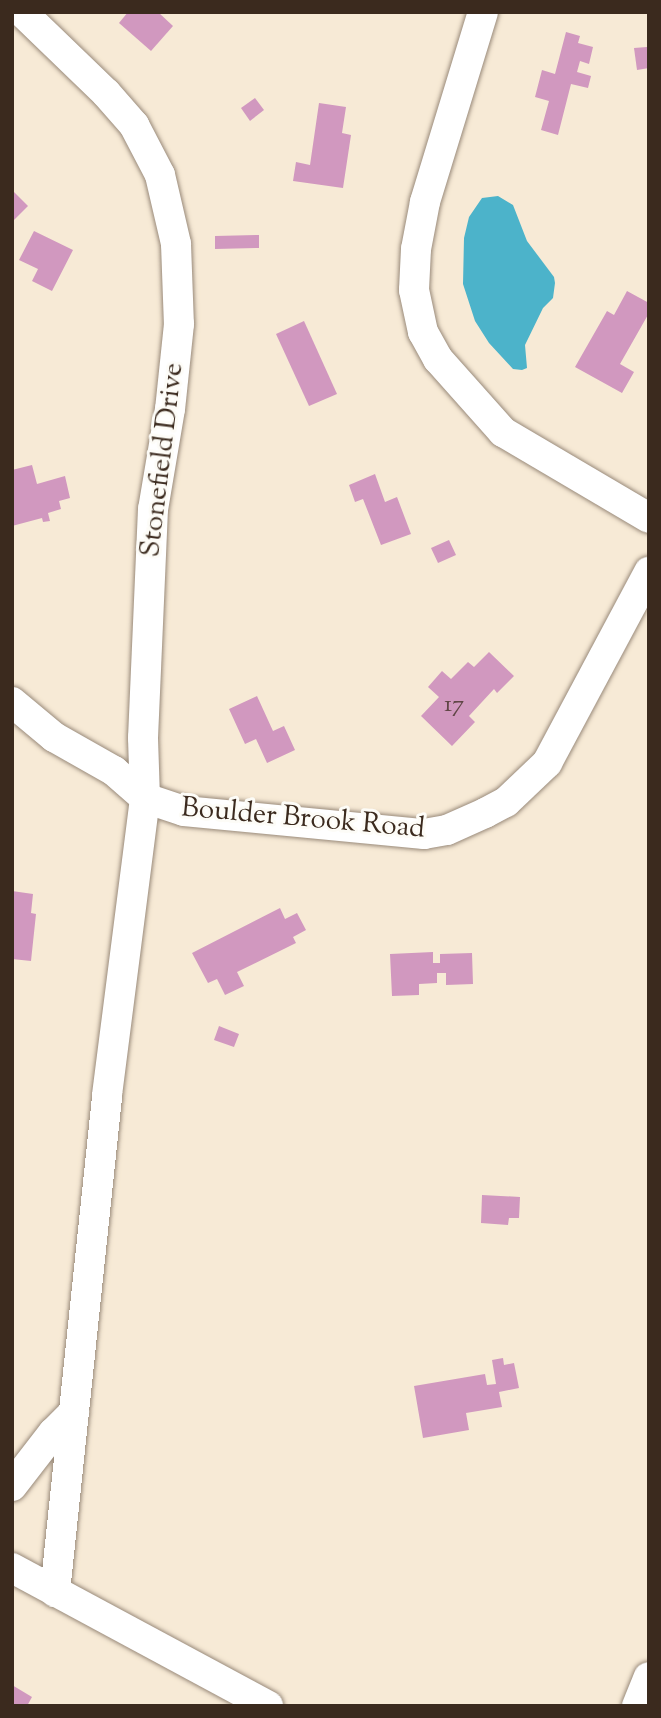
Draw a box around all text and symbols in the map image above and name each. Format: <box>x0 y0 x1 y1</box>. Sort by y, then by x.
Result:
street label: Stonefield Drive <box>134 361 192 559</box>
house number: 17 <box>444 692 464 720</box>
street label: Boulder Brook Road <box>180 792 426 846</box>

